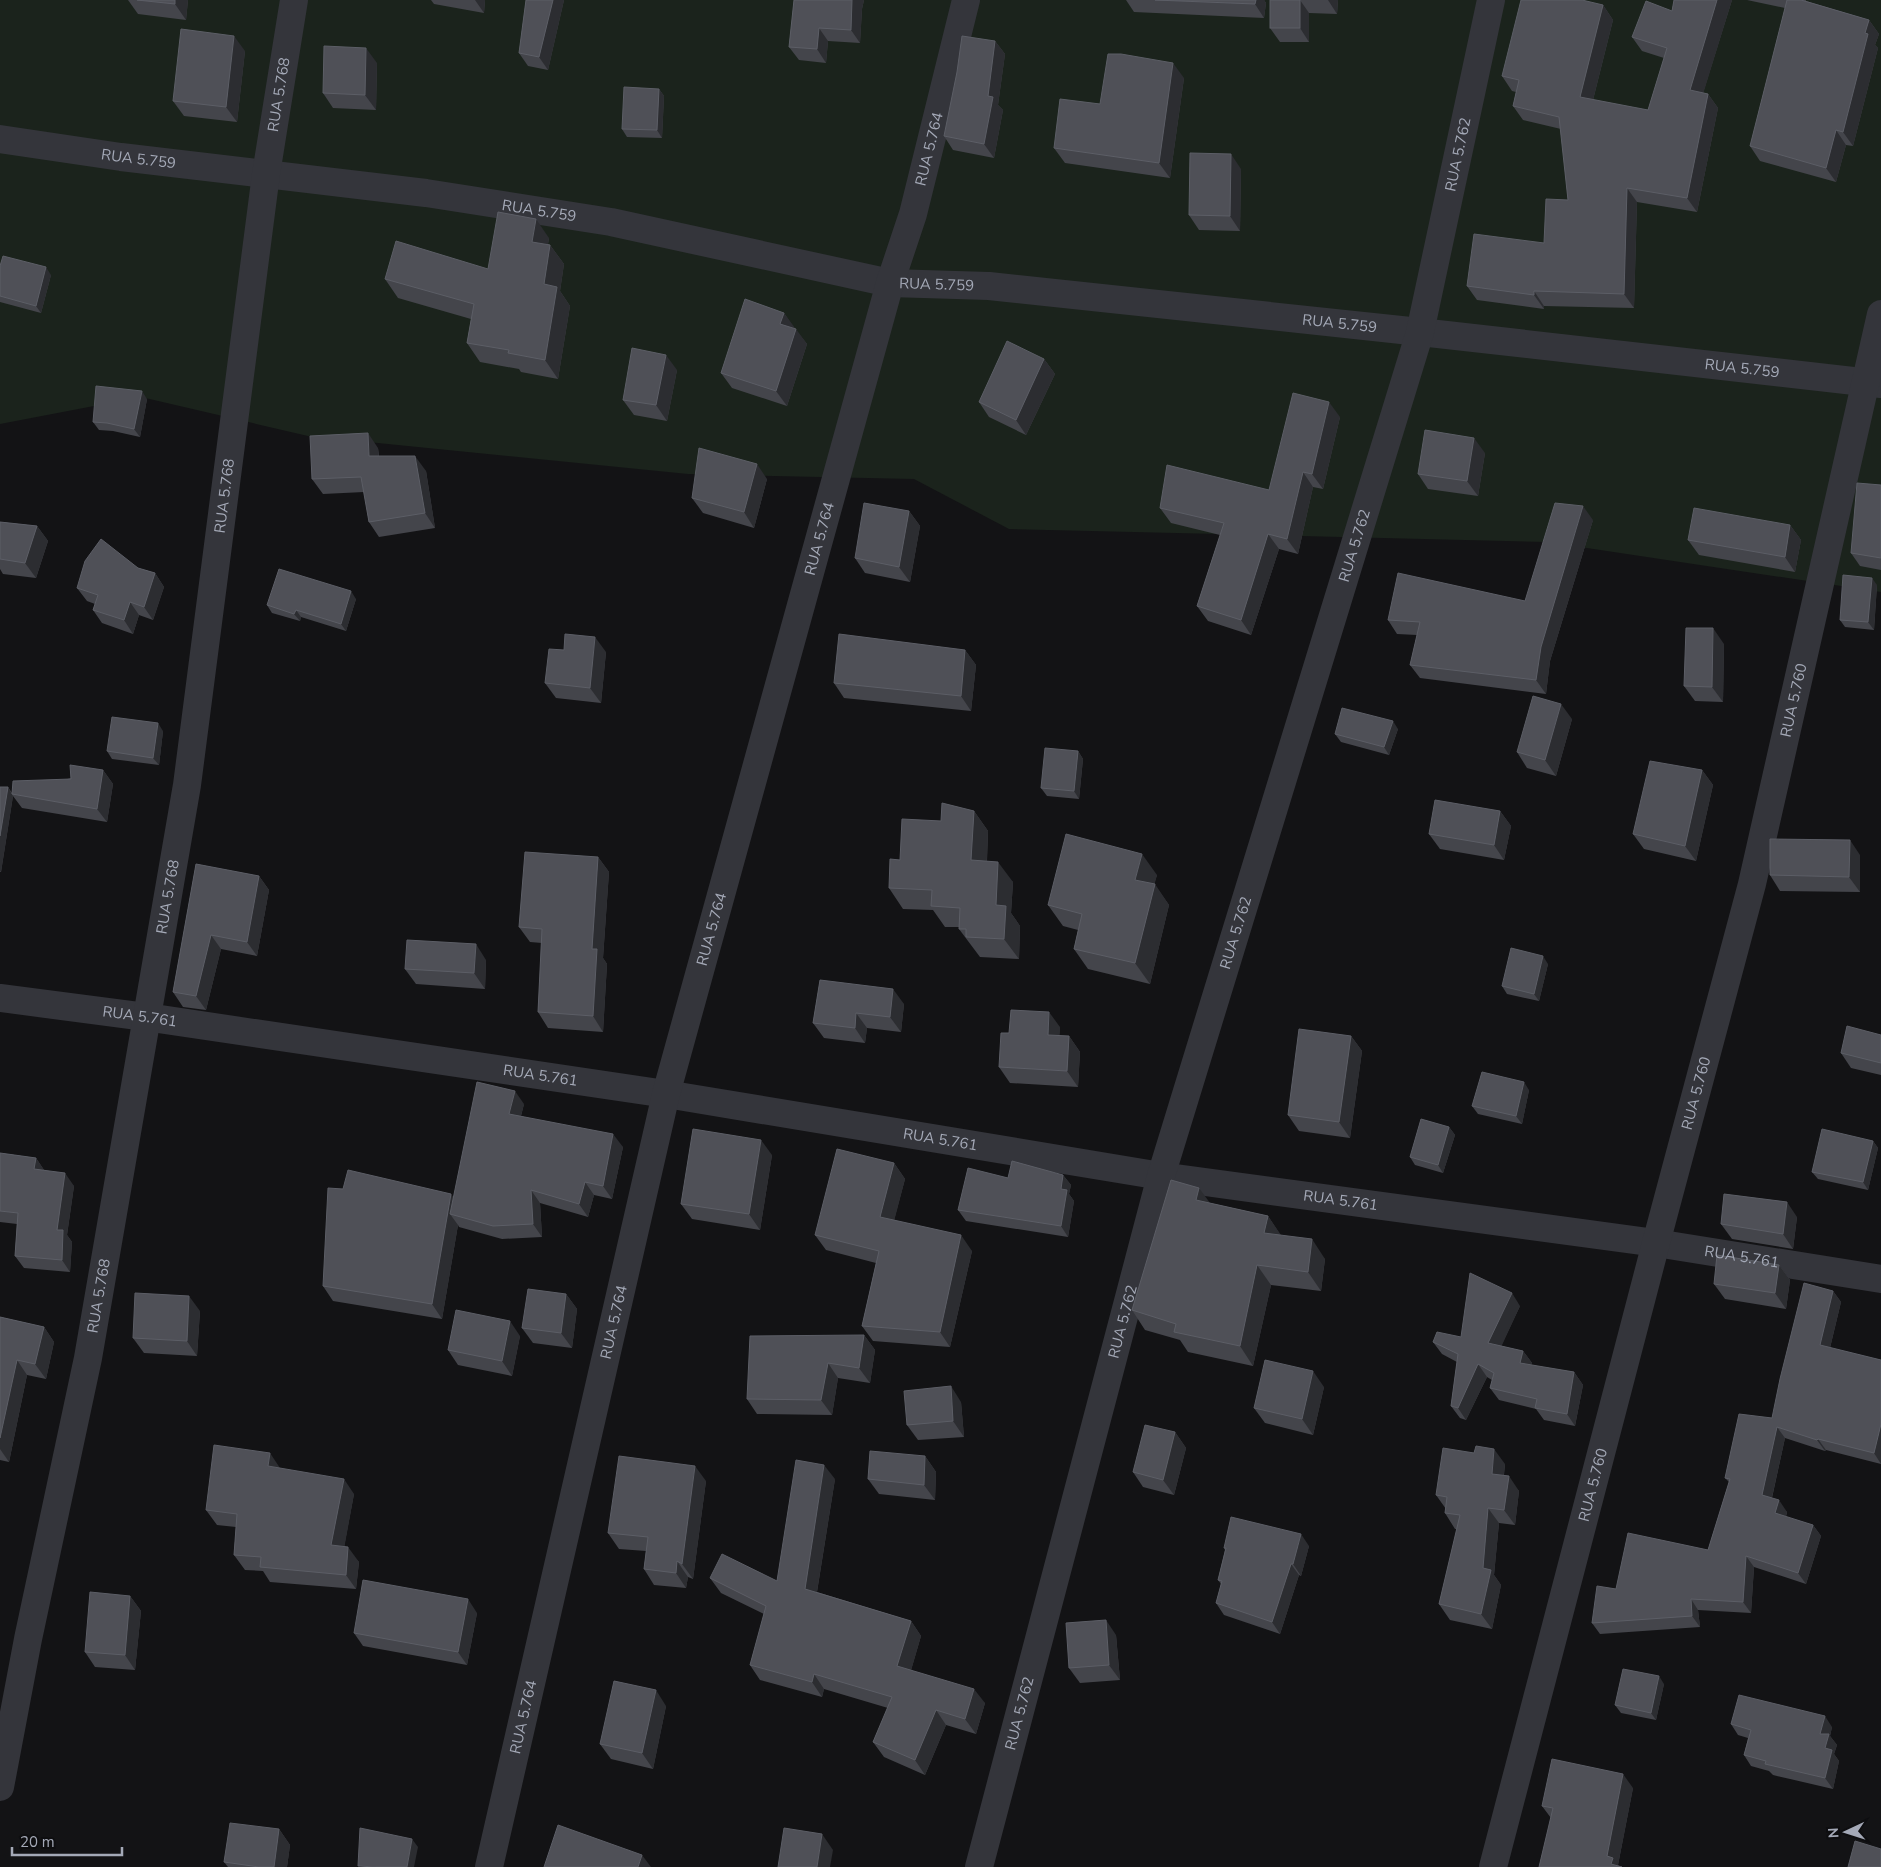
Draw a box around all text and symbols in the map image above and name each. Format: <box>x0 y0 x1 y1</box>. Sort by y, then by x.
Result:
street label: RUA 5.768 <box>263 56 295 133</box>
street label: RUA 5.764 <box>910 110 948 188</box>
street label: RUA 5.762 <box>1440 116 1476 193</box>
street label: RUA 5.759 <box>100 144 177 173</box>
street label: RUA 5.759 <box>500 195 578 226</box>
street label: RUA 5.759 <box>899 273 975 296</box>
street label: RUA 5.759 <box>1301 309 1378 337</box>
street label: RUA 5.759 <box>1704 354 1781 382</box>
street label: RUA 5.768 <box>210 457 239 534</box>
street label: RUA 5.764 <box>800 500 839 578</box>
street label: RUA 5.762 <box>1334 507 1375 584</box>
street label: RUA 5.760 <box>1776 661 1812 739</box>
street label: RUA 5.768 <box>151 858 184 936</box>
street label: RUA 5.764 <box>692 890 731 968</box>
street label: RUA 5.762 <box>1215 894 1256 972</box>
street label: RUA 5.761 <box>101 1001 178 1031</box>
street label: RUA 5.760 <box>1677 1054 1715 1132</box>
street label: RUA 5.761 <box>502 1060 579 1091</box>
street label: RUA 5.761 <box>902 1123 979 1155</box>
street label: RUA 5.761 <box>1302 1185 1379 1215</box>
street label: RUA 5.761 <box>1703 1241 1780 1273</box>
street label: RUA 5.768 <box>82 1257 115 1335</box>
street label: RUA 5.764 <box>596 1283 632 1361</box>
street label: RUA 5.762 <box>1103 1283 1142 1361</box>
street label: RUA 5.760 <box>1574 1446 1612 1524</box>
street label: RUA 5.762 <box>1000 1674 1039 1752</box>
street label: RUA 5.764 <box>505 1678 542 1756</box>
north arrow <box>1821 1807 1871 1857</box>
scale bar <box>12 1824 122 1856</box>
text: N <box>1824 1827 1843 1839</box>
text: 20 m <box>20 1832 55 1852</box>

